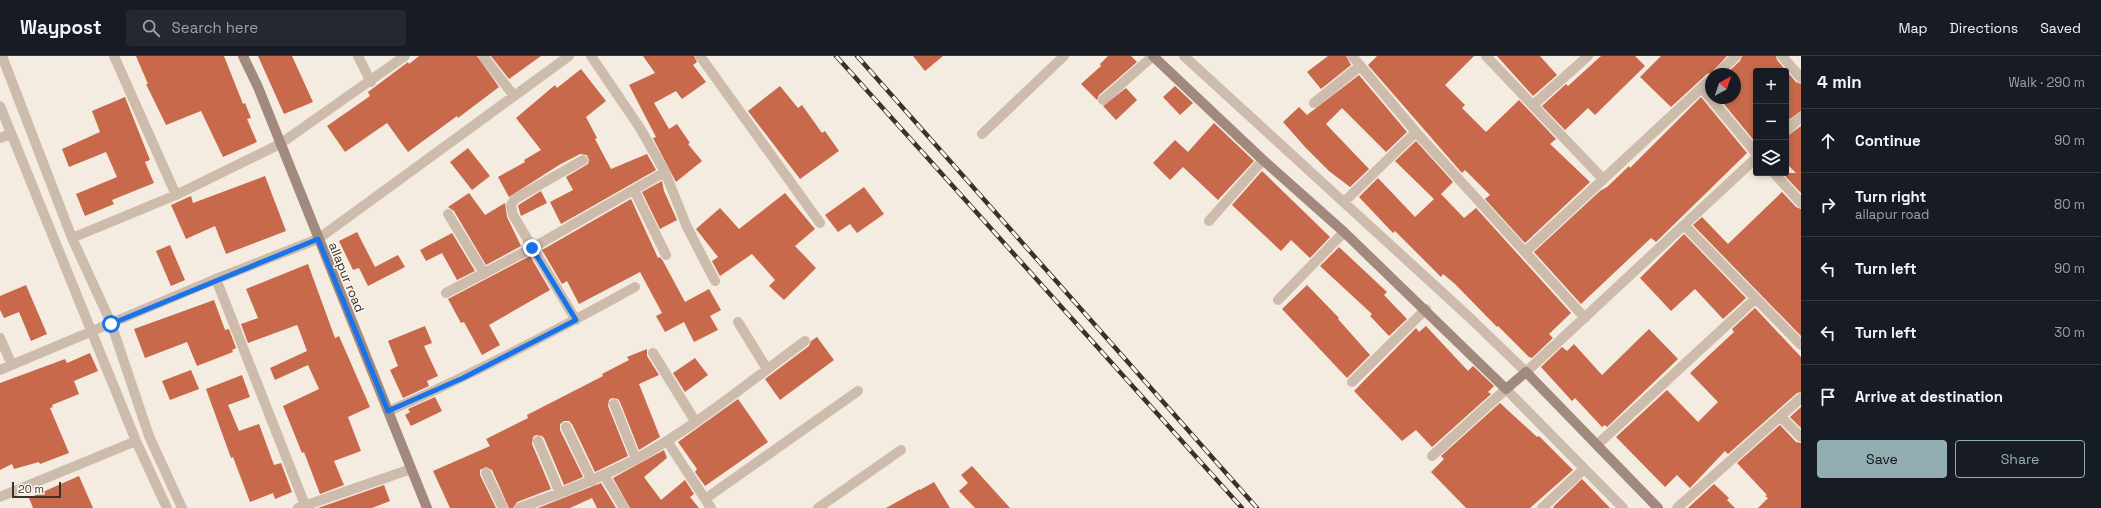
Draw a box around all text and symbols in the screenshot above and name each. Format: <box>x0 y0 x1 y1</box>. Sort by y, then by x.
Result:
search box <box>126 10 406 46</box>
text: Waypost <box>20 15 102 40</box>
icon: search <box>140 17 162 39</box>
text: Search here <box>172 18 258 37</box>
text: Map <box>1898 19 1928 37</box>
text: Directions <box>1950 19 2018 37</box>
text: Saved <box>2040 19 2081 37</box>
north arrow <box>1705 68 1741 104</box>
map controls <box>1753 68 1789 176</box>
button: + <box>1753 68 1789 104</box>
text: 4 min <box>1817 71 1862 93</box>
text: Walk · 290 m <box>2008 74 2085 91</box>
button: − <box>1753 104 1789 140</box>
icon: ahead <box>1817 130 1839 152</box>
text: Continue <box>1855 131 1921 150</box>
text: 90 m <box>2054 132 2085 149</box>
button: layers <box>1753 140 1789 176</box>
text: Turn right <box>1855 187 1926 206</box>
icon: right <box>1817 194 1839 216</box>
text: 80 m <box>2054 196 2085 213</box>
text: allapur road <box>1855 206 1929 223</box>
route end <box>523 239 541 257</box>
street label: allapur road <box>325 240 368 315</box>
icon: left <box>1817 258 1839 280</box>
text: Turn left <box>1855 259 1917 278</box>
text: 90 m <box>2054 260 2085 277</box>
route start <box>102 315 120 333</box>
icon: left <box>1817 322 1839 344</box>
text: Turn left <box>1855 323 1917 342</box>
text: 30 m <box>2054 324 2085 341</box>
icon: arrive <box>1817 386 1839 408</box>
text: Arrive at destination <box>1855 387 2003 406</box>
button: Save <box>1817 440 1947 478</box>
button: Share <box>1955 440 2085 478</box>
scale bar <box>12 480 61 499</box>
text: 20 m <box>18 482 44 496</box>

